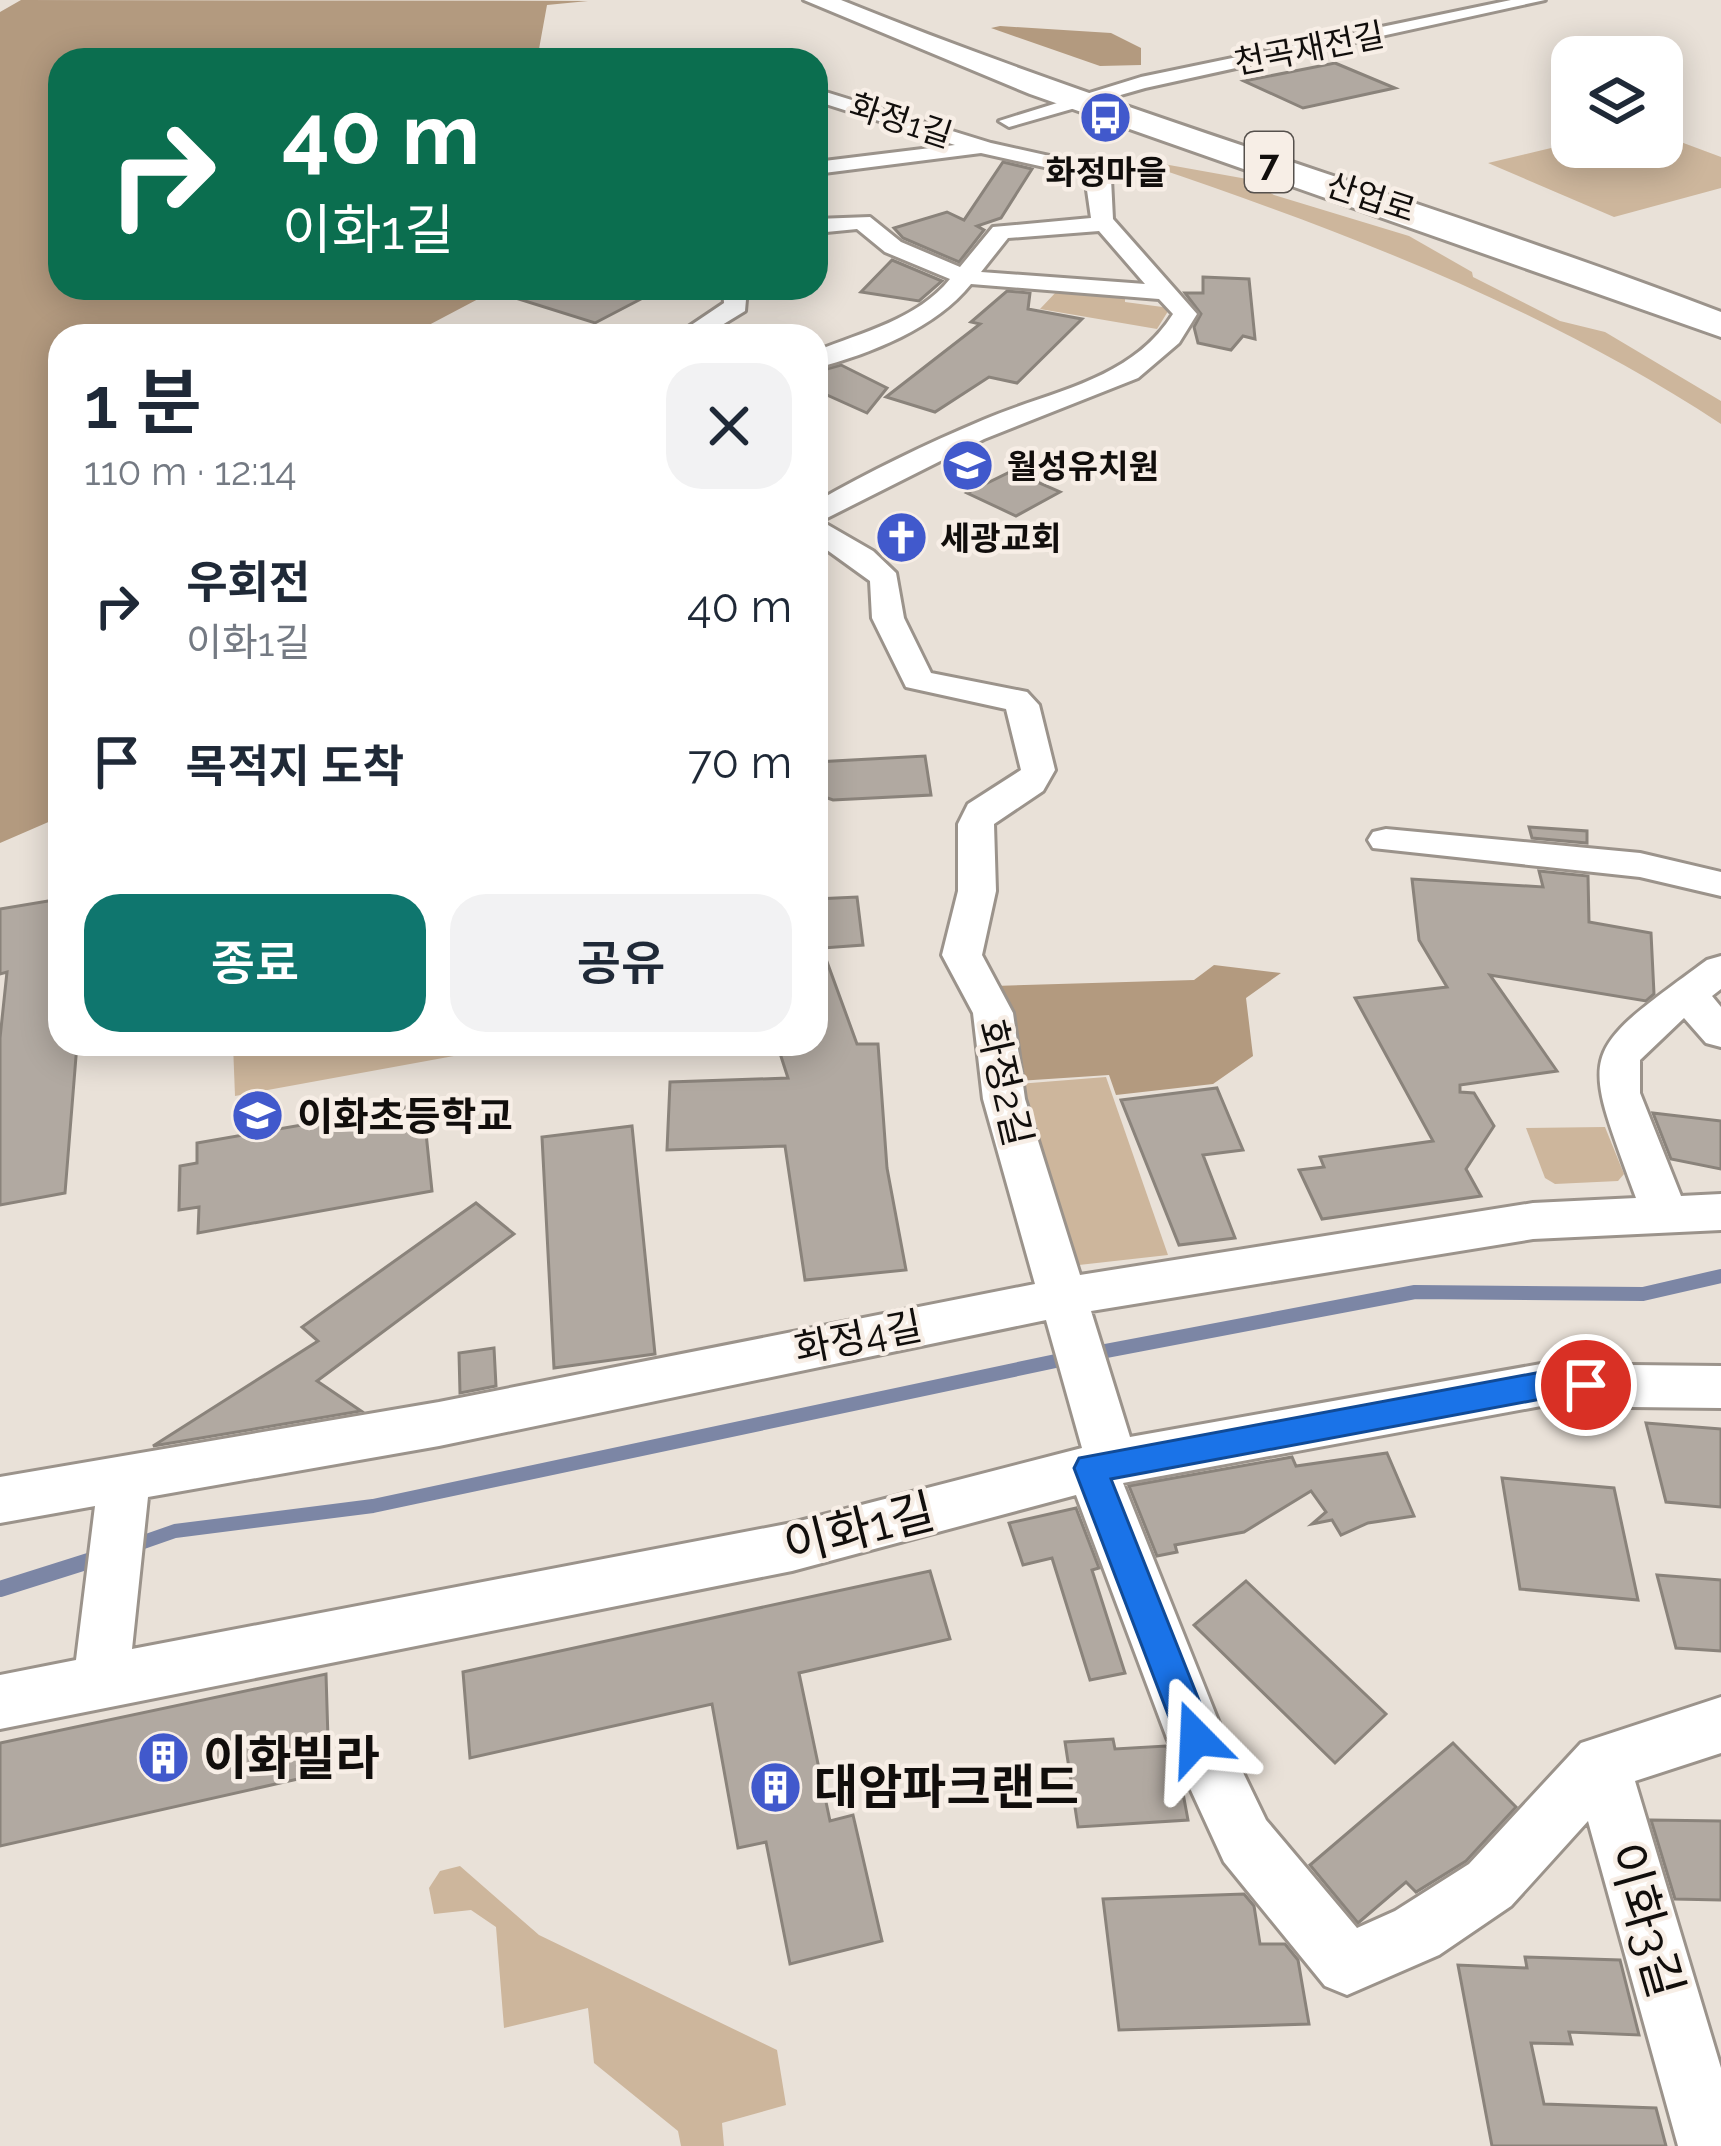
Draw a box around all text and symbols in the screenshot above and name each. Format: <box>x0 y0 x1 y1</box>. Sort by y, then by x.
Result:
street label: 천곡재전길 <box>1231 15 1387 82</box>
map controls <box>1551 36 1683 168</box>
button: layers <box>1551 36 1683 168</box>
text: 40 m <box>282 85 480 184</box>
street label: 화정1길 <box>845 86 957 155</box>
bus stop icon: 화정마을 <box>1078 90 1134 146</box>
icon: right <box>84 96 240 252</box>
road number: 7 <box>1245 132 1293 192</box>
place label: 화정마을 <box>1045 153 1167 192</box>
street label: 산업로 <box>1322 165 1420 230</box>
text: 이화1길 <box>282 198 454 262</box>
text: 1 분 <box>84 360 202 445</box>
button: close <box>666 363 792 489</box>
school or university icon: 월성유치원 <box>940 438 996 494</box>
place label: 월성유치원 <box>1007 447 1159 486</box>
text: 110 m · 12:14 <box>84 448 297 494</box>
church icon: 세광교회 <box>873 510 929 566</box>
place label: 세광교회 <box>940 519 1061 558</box>
text: 우회전 <box>186 556 310 609</box>
icon: right <box>84 573 150 639</box>
text: 40 m <box>687 580 792 633</box>
text: 이화1길 <box>186 619 310 665</box>
icon: arrive <box>84 729 150 795</box>
text: 70 m <box>688 736 792 789</box>
text: 목적지 도착 <box>186 740 404 793</box>
button: 종료 <box>84 894 426 1032</box>
button: 공유 <box>450 894 792 1032</box>
street label: 화정2길 <box>968 1015 1042 1151</box>
school or university icon: 이화초등학교 <box>230 1088 286 1144</box>
place label: 이화초등학교 <box>297 1093 512 1139</box>
street label: 화정4길 <box>790 1302 926 1372</box>
pin <box>1535 1334 1637 1436</box>
icon: arrive <box>1553 1352 1619 1418</box>
street label: 이화1길 <box>778 1482 940 1574</box>
position arrow <box>1133 1675 1259 1801</box>
building icon: 이화빌라 <box>136 1730 192 1786</box>
place label: 이화빌라 <box>203 1730 380 1786</box>
building icon: 대암파크랜드 <box>747 1759 803 1815</box>
place label: 대암파크랜드 <box>814 1759 1079 1815</box>
street label: 이화3길 <box>1597 1836 1695 2004</box>

